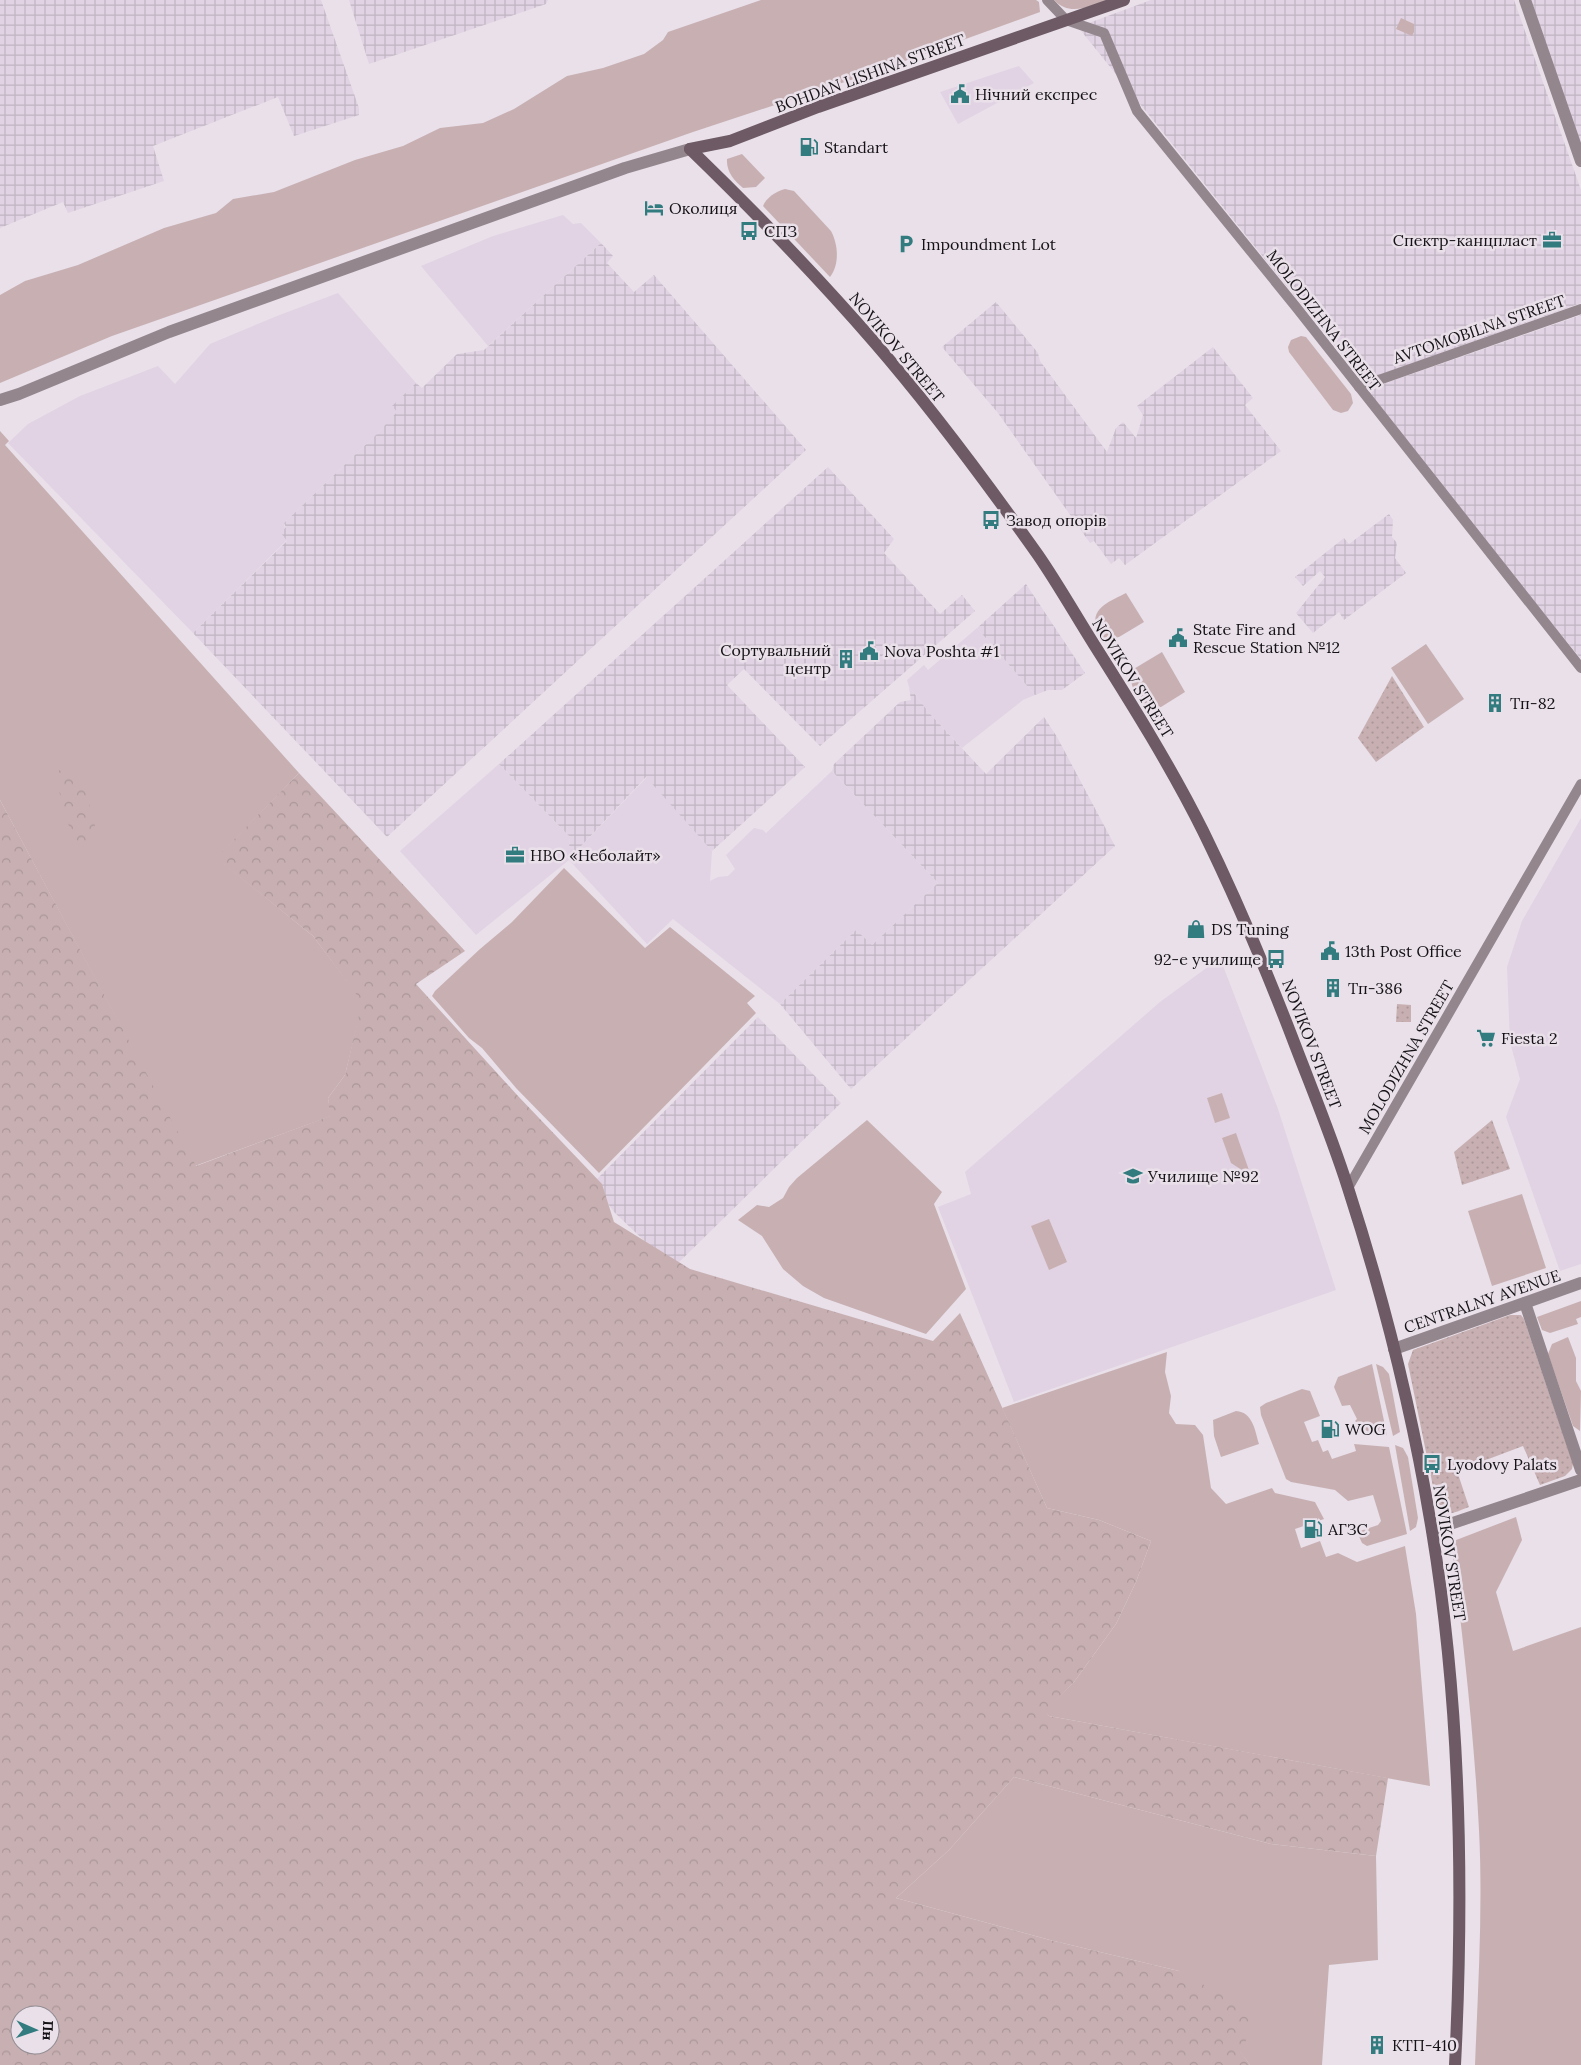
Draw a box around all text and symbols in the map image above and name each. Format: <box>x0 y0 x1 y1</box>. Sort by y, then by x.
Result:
street label: BOHDAN LISHINA STREET <box>772 29 968 117</box>
public building icon: Нічний експрес <box>949 83 971 105</box>
place label: Нічний експрес <box>975 84 1097 104</box>
fuel station icon: Standart <box>798 136 820 158</box>
place label: Standart <box>824 137 889 157</box>
hotel icon: Околиця <box>643 197 665 219</box>
place label: Околиця <box>669 198 738 218</box>
bus stop icon: СПЗ <box>738 220 760 242</box>
place label: СПЗ <box>764 221 797 241</box>
office icon: Спектр-канцпласт <box>1541 229 1563 251</box>
place label: Спектр-канцпласт <box>1393 230 1537 250</box>
parking icon: Impoundment Lot <box>895 233 917 255</box>
place label: Impoundment Lot <box>921 234 1057 254</box>
street label: MOLODIZHNA STREET <box>1263 245 1385 395</box>
street label: NOVIKOV STREET <box>845 288 949 406</box>
street label: AVTOMOBILNA STREET <box>1389 290 1568 368</box>
bus stop icon: Завод опорів <box>980 509 1002 531</box>
place label: Завод опорів <box>1006 510 1106 530</box>
street label: NOVIKOV STREET <box>1088 614 1178 742</box>
place label: State Fire and Rescue Station №12 <box>1193 619 1340 657</box>
public building icon: State Fire and Rescue Station №12 <box>1167 627 1189 649</box>
place label: Сортувальний центр <box>720 640 831 678</box>
public building icon: Nova Poshta #1 <box>858 640 880 662</box>
place label: Nova Poshta #1 <box>884 641 999 661</box>
building icon: Сортувальний центр <box>835 648 857 670</box>
building icon: Тп-82 <box>1484 692 1506 714</box>
place label: Тп-82 <box>1510 693 1555 713</box>
office icon: НВО «Неболайт» <box>504 844 526 866</box>
place label: НВО «Неболайт» <box>530 845 661 865</box>
shop icon: DS Tuning <box>1185 918 1207 940</box>
place label: DS Tuning <box>1211 919 1290 939</box>
public building icon: 13th Post Office <box>1319 940 1341 962</box>
place label: 13th Post Office <box>1345 941 1462 961</box>
bus stop icon: 92-е училище <box>1265 948 1287 970</box>
place label: 92-е училище <box>1154 949 1261 969</box>
street label: NOVIKOV STREET <box>1278 976 1346 1112</box>
building icon: Тп-386 <box>1322 977 1344 999</box>
street label: MOLODIZHNA STREET <box>1354 977 1458 1137</box>
place label: Тп-386 <box>1348 978 1402 998</box>
supermarket icon: Fiesta 2 <box>1475 1027 1497 1049</box>
place label: Fiesta 2 <box>1501 1028 1558 1048</box>
school or university icon: Училище №92 <box>1122 1165 1144 1187</box>
place label: Училище №92 <box>1147 1166 1259 1186</box>
street label: CENTRALNY AVENUE <box>1401 1265 1563 1337</box>
fuel station icon: WOG <box>1319 1418 1341 1440</box>
place label: WOG <box>1345 1419 1386 1439</box>
bus stop icon: Lyodovy Palats <box>1421 1453 1443 1475</box>
place label: Lyodovy Palats <box>1447 1454 1557 1474</box>
street label: NOVIKOV STREET <box>1429 1483 1471 1623</box>
fuel station icon: АГЗС <box>1302 1518 1324 1540</box>
place label: АГЗС <box>1327 1519 1368 1539</box>
north arrow <box>10 2005 60 2055</box>
text: Пн <box>39 2020 57 2041</box>
building icon: КТП-410 <box>1366 2034 1388 2056</box>
place label: КТП-410 <box>1392 2035 1457 2055</box>

